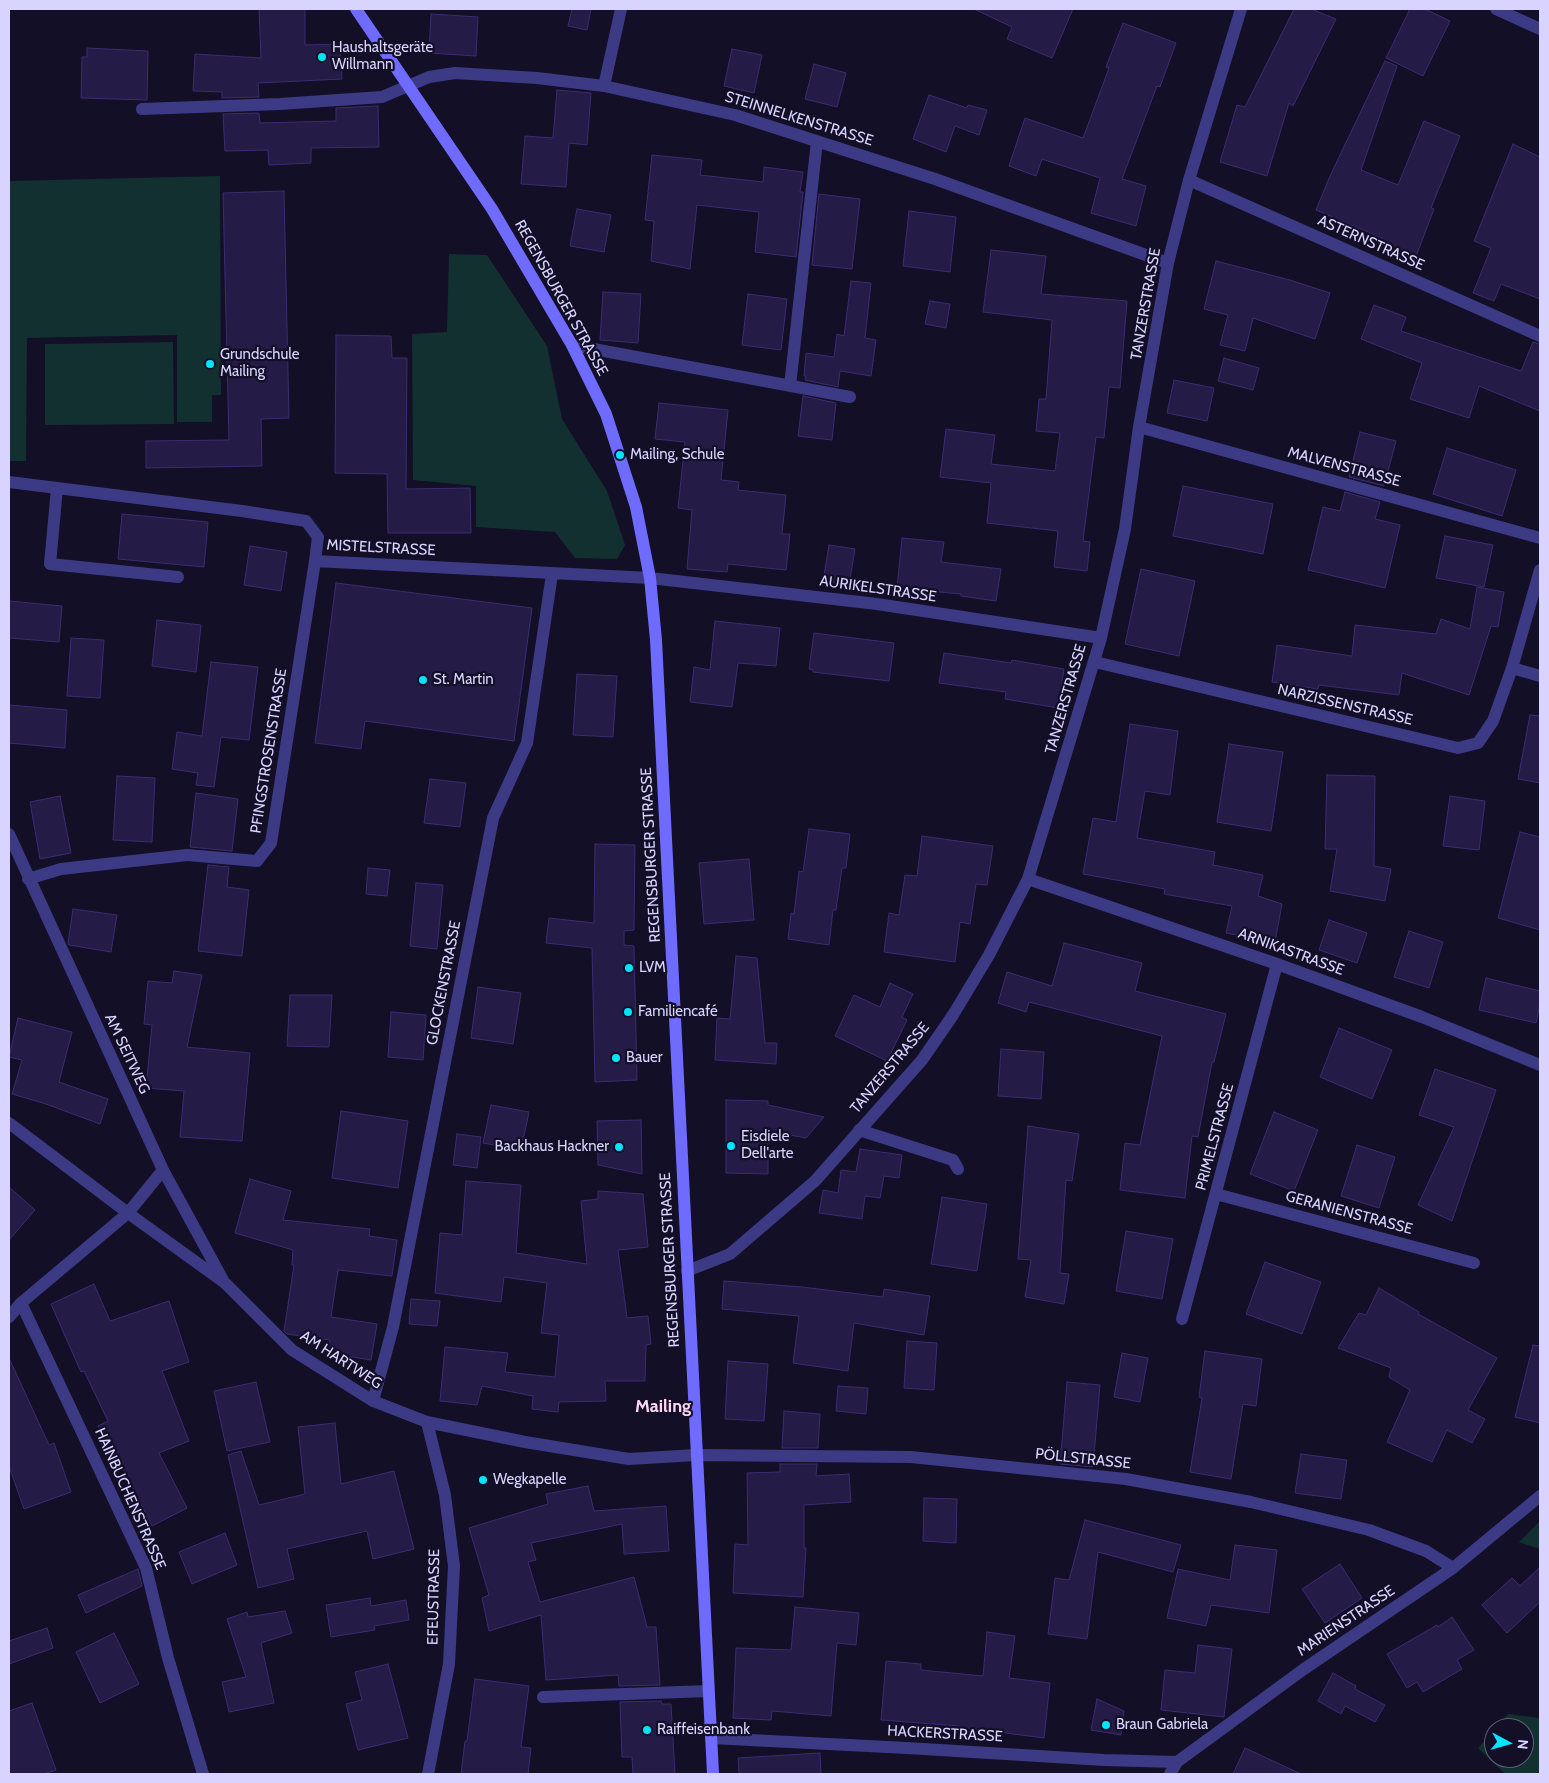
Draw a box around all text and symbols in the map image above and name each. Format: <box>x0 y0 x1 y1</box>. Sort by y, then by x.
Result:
place label: Haushaltsgeräte Willmann <box>332 39 433 74</box>
marker: Haushaltsgeräte Willmann <box>316 51 328 63</box>
street label: STEINNELKENSTRASSE <box>723 88 875 150</box>
street label: ASTERNSTRASSE <box>1315 211 1427 275</box>
street label: REGENSBURGER STRASSE <box>511 217 611 379</box>
street label: TANZERSTRASSE <box>1127 247 1165 361</box>
place label: Grundschule Mailing <box>220 346 299 381</box>
marker: Grundschule Mailing <box>204 358 216 370</box>
street label: MALVENSTRASSE <box>1286 443 1402 491</box>
place label: Mailing, Schule <box>630 446 724 464</box>
marker: Mailing, Schule <box>614 449 626 461</box>
street label: MISTELSTRASSE <box>326 536 436 560</box>
street label: AURIKELSTRASSE <box>818 572 938 606</box>
street label: TANZERSTRASSE <box>1042 642 1090 756</box>
street label: PFINGSTROSENSTRASSE <box>247 667 291 835</box>
place label: St. Martin <box>433 671 494 689</box>
marker: St. Martin <box>417 674 429 686</box>
street label: NARZISSENSTRASSE <box>1276 681 1414 729</box>
street label: REGENSBURGER STRASSE <box>637 767 665 943</box>
street label: GLOCKENSTRASSE <box>423 919 465 1047</box>
street label: ARNIKASTRASSE <box>1236 925 1346 979</box>
place label: LVM <box>639 959 666 977</box>
marker: LVM <box>623 962 635 974</box>
place label: Familiencafé <box>638 1003 718 1021</box>
marker: Familiencafé <box>622 1006 634 1018</box>
street label: AM SEITWEG <box>101 1011 153 1097</box>
street label: TANZERSTRASSE <box>847 1019 933 1117</box>
place label: Bauer <box>626 1049 662 1067</box>
marker: Bauer <box>610 1052 622 1064</box>
street label: PRIMELSTRASSE <box>1192 1081 1238 1193</box>
place label: Eisdiele Dell'arte <box>741 1128 793 1163</box>
place label: Backhaus Hackner <box>495 1138 609 1156</box>
marker: Eisdiele Dell'arte <box>725 1140 737 1152</box>
marker: Backhaus Hackner <box>613 1141 625 1153</box>
street label: REGENSBURGER STRASSE <box>656 1172 684 1348</box>
street label: GERANIENSTRASSE <box>1283 1187 1415 1239</box>
street label: AM HARTWEG <box>297 1327 385 1393</box>
district label: Mailing <box>635 1396 691 1418</box>
street label: HAINBUCHENSTRASSE <box>91 1425 169 1573</box>
street label: PÖLLSTRASSE <box>1034 1445 1132 1473</box>
place label: Wegkapelle <box>493 1471 566 1489</box>
marker: Wegkapelle <box>477 1474 489 1486</box>
street label: EFEUSTRASSE <box>424 1549 444 1645</box>
street label: MARIENSTRASSE <box>1294 1582 1398 1660</box>
place label: Braun Gabriela <box>1116 1716 1208 1734</box>
north arrow <box>1484 1718 1534 1768</box>
marker: Braun Gabriela <box>1100 1719 1112 1731</box>
place label: Raiffeisenbank <box>657 1721 750 1739</box>
street label: HACKERSTRASSE <box>887 1722 1003 1746</box>
marker: Raiffeisenbank <box>641 1724 653 1736</box>
text: N <box>1513 1739 1532 1750</box>

